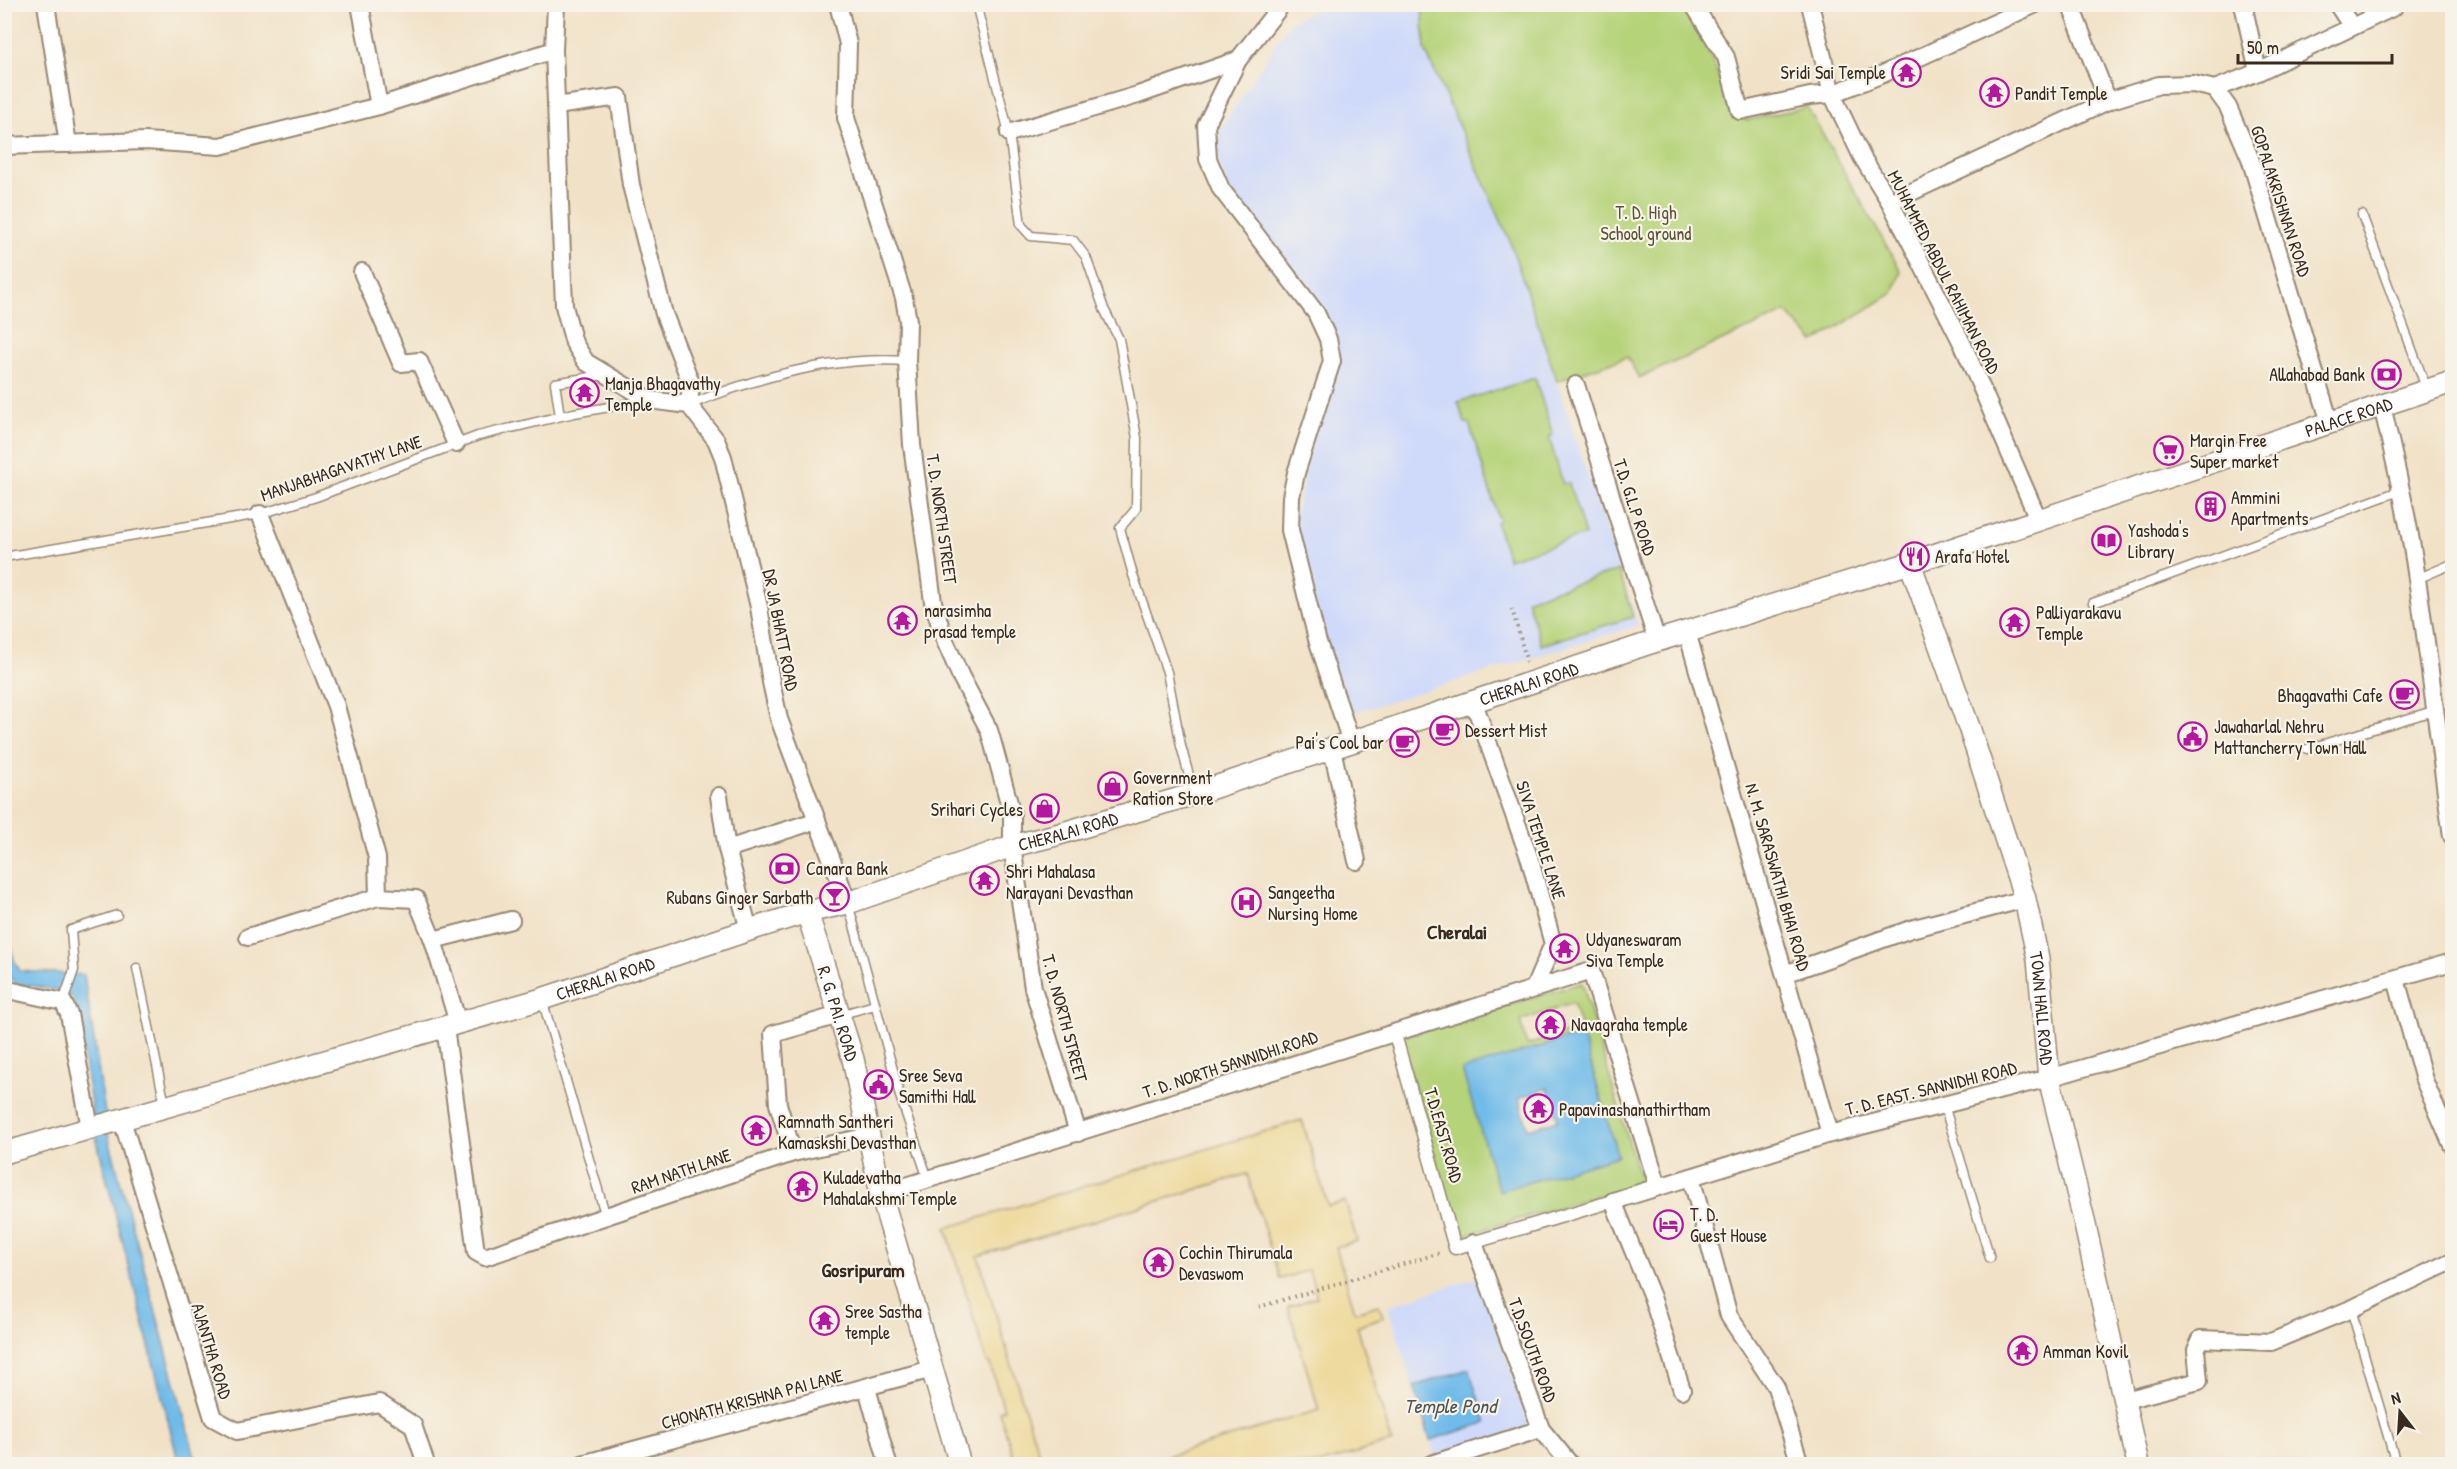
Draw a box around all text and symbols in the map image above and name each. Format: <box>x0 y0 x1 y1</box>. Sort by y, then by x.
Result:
scale bar <box>2238 27 2392 65</box>
text: 50 m <box>2247 35 2279 60</box>
temple icon: Sridi Sai Temple <box>1891 56 1923 88</box>
place label: Sridi Sai Temple <box>1781 60 1886 85</box>
temple icon: Pandit Temple <box>1978 77 2010 109</box>
place label: Pandit Temple <box>2015 81 2108 106</box>
street label: GOPALAKRISHNAN ROAD <box>2245 122 2317 280</box>
street label: MUHAMMED ABDUL RAHIMAN ROAD <box>1882 166 2007 378</box>
park label: T. D. High School ground <box>1601 200 1691 246</box>
bank icon: Allahabad Bank <box>2370 358 2402 390</box>
place label: Allahabad Bank <box>2269 362 2366 387</box>
place label: Manja Bhagavathy Temple <box>605 371 721 417</box>
temple icon: Manja Bhagavathy Temple <box>568 377 600 409</box>
street label: PALACE ROAD <box>2301 390 2396 443</box>
place label: Margin Free Super market <box>2190 428 2279 474</box>
street label: MANJABHAGAVATHY LANE <box>257 429 425 507</box>
supermarket icon: Margin Free Super market <box>2153 434 2185 466</box>
street label: T. D. NORTH STREET <box>921 452 964 586</box>
street label: T.D. G.L.P ROAD <box>1608 456 1663 559</box>
place label: Ammini Apartments <box>2231 485 2308 531</box>
building icon: Ammini Apartments <box>2194 491 2226 523</box>
place label: Yashoda's Library <box>2128 518 2189 564</box>
library icon: Yashoda's Library <box>2091 524 2123 556</box>
restaurant icon: Arafa Hotel <box>1898 540 1930 572</box>
place label: Arafa Hotel <box>1935 544 2009 569</box>
street label: DR JA BHATT ROAD <box>757 567 805 693</box>
place label: narasimha prasad temple <box>924 598 1016 644</box>
place label: Palliyarakavu Temple <box>2036 600 2121 646</box>
temple icon: narasimha prasad temple <box>887 604 919 636</box>
temple icon: Palliyarakavu Temple <box>1999 606 2031 638</box>
street label: CHERALAI ROAD <box>1476 655 1582 711</box>
cafe icon: Bhagavathi Cafe <box>2388 679 2420 711</box>
place label: Bhagavathi Cafe <box>2277 683 2383 708</box>
cafe icon: Dessert Mist <box>1428 714 1460 746</box>
place label: Jawaharlal Nehru Mattancherry Town Hall <box>2214 714 2366 760</box>
place label: Dessert Mist <box>1465 718 1548 743</box>
public building icon: Jawaharlal Nehru Mattancherry Town Hall <box>2177 720 2209 752</box>
cafe icon: Pai's Cool bar <box>1389 726 1421 758</box>
place label: Pai's Cool bar <box>1296 730 1384 755</box>
place label: Government Ration Store <box>1133 765 1214 811</box>
shop icon: Government Ration Store <box>1096 771 1128 803</box>
street label: SIVA TEMPLE LANE <box>1510 778 1572 902</box>
street label: N. M. SARASWATHI BHAI ROAD <box>1739 780 1817 974</box>
shop icon: Srihari Cycles <box>1028 793 1060 825</box>
place label: Srihari Cycles <box>931 797 1023 822</box>
street label: CHERALAI ROAD <box>1015 805 1121 857</box>
bank icon: Canara Bank <box>769 852 801 884</box>
place label: Canara Bank <box>806 856 889 881</box>
place label: Shri Mahalasa Narayani Devasthan <box>1006 859 1133 905</box>
temple icon: Shri Mahalasa Narayani Devasthan <box>969 865 1001 897</box>
place label: Sangeetha Nursing Home <box>1268 880 1358 926</box>
bar icon: Rubans Ginger Sarbath <box>818 881 850 913</box>
place label: Rubans Ginger Sarbath <box>666 885 813 910</box>
hospital icon: Sangeetha Nursing Home <box>1231 886 1263 918</box>
district label: Cheralai <box>1427 918 1487 945</box>
place label: Udyaneswaram Siva Temple <box>1586 927 1681 973</box>
temple icon: Udyaneswaram Siva Temple <box>1549 933 1581 965</box>
street label: TOWN HALL ROAD <box>2024 949 2060 1066</box>
street label: CHERALAI ROAD <box>552 950 658 1006</box>
street label: T. D. NORTH STREET <box>1036 952 1094 1085</box>
street label: R. G. PAI. ROAD <box>812 963 865 1064</box>
temple icon: Navagraha temple <box>1534 1008 1566 1040</box>
place label: Navagraha temple <box>1571 1012 1688 1037</box>
street label: T. D. NORTH SANNIDHI.ROAD <box>1139 1024 1321 1104</box>
street label: T. D. EAST. SANNIDHI ROAD <box>1843 1055 2020 1121</box>
place label: Sree Seva Samithi Hall <box>899 1063 976 1109</box>
public building icon: Sree Seva Samithi Hall <box>862 1069 894 1101</box>
street label: T.D.EAST.ROAD <box>1419 1085 1470 1186</box>
temple icon: Papavinashanathirtham <box>1522 1093 1554 1125</box>
place label: Papavinashanathirtham <box>1559 1097 1710 1122</box>
place label: Ramnath Santheri Kamaskshi Devasthan <box>778 1109 917 1155</box>
temple icon: Ramnath Santheri Kamaskshi Devasthan <box>741 1115 773 1147</box>
street label: RAM NATH LANE <box>628 1142 734 1200</box>
place label: Kuladevatha Mahalakshmi Temple <box>823 1165 957 1211</box>
temple icon: Kuladevatha Mahalakshmi Temple <box>786 1171 818 1203</box>
place label: T. D. Guest House <box>1690 1202 1767 1248</box>
hotel icon: T. D. Guest House <box>1653 1208 1685 1240</box>
place label: Cochin Thirumala Devaswom <box>1179 1240 1292 1286</box>
temple icon: Cochin Thirumala Devaswom <box>1142 1246 1174 1278</box>
district label: Gosripuram <box>821 1256 905 1284</box>
street label: T.D.SOUTH ROAD <box>1503 1294 1564 1406</box>
place label: Sree Sastha temple <box>845 1299 922 1345</box>
street label: AJANTHA ROAD <box>186 1300 239 1402</box>
temple icon: Sree Sastha temple <box>808 1305 840 1337</box>
temple icon: Amman Kovil <box>2006 1335 2038 1367</box>
place label: Amman Kovil <box>2043 1339 2128 1364</box>
street label: CHONATH KRISHNA PAI LANE <box>658 1363 846 1435</box>
north arrow <box>2370 1382 2430 1442</box>
text: N <box>2388 1386 2403 1409</box>
water label: Temple Pond <box>1404 1392 1499 1420</box>

